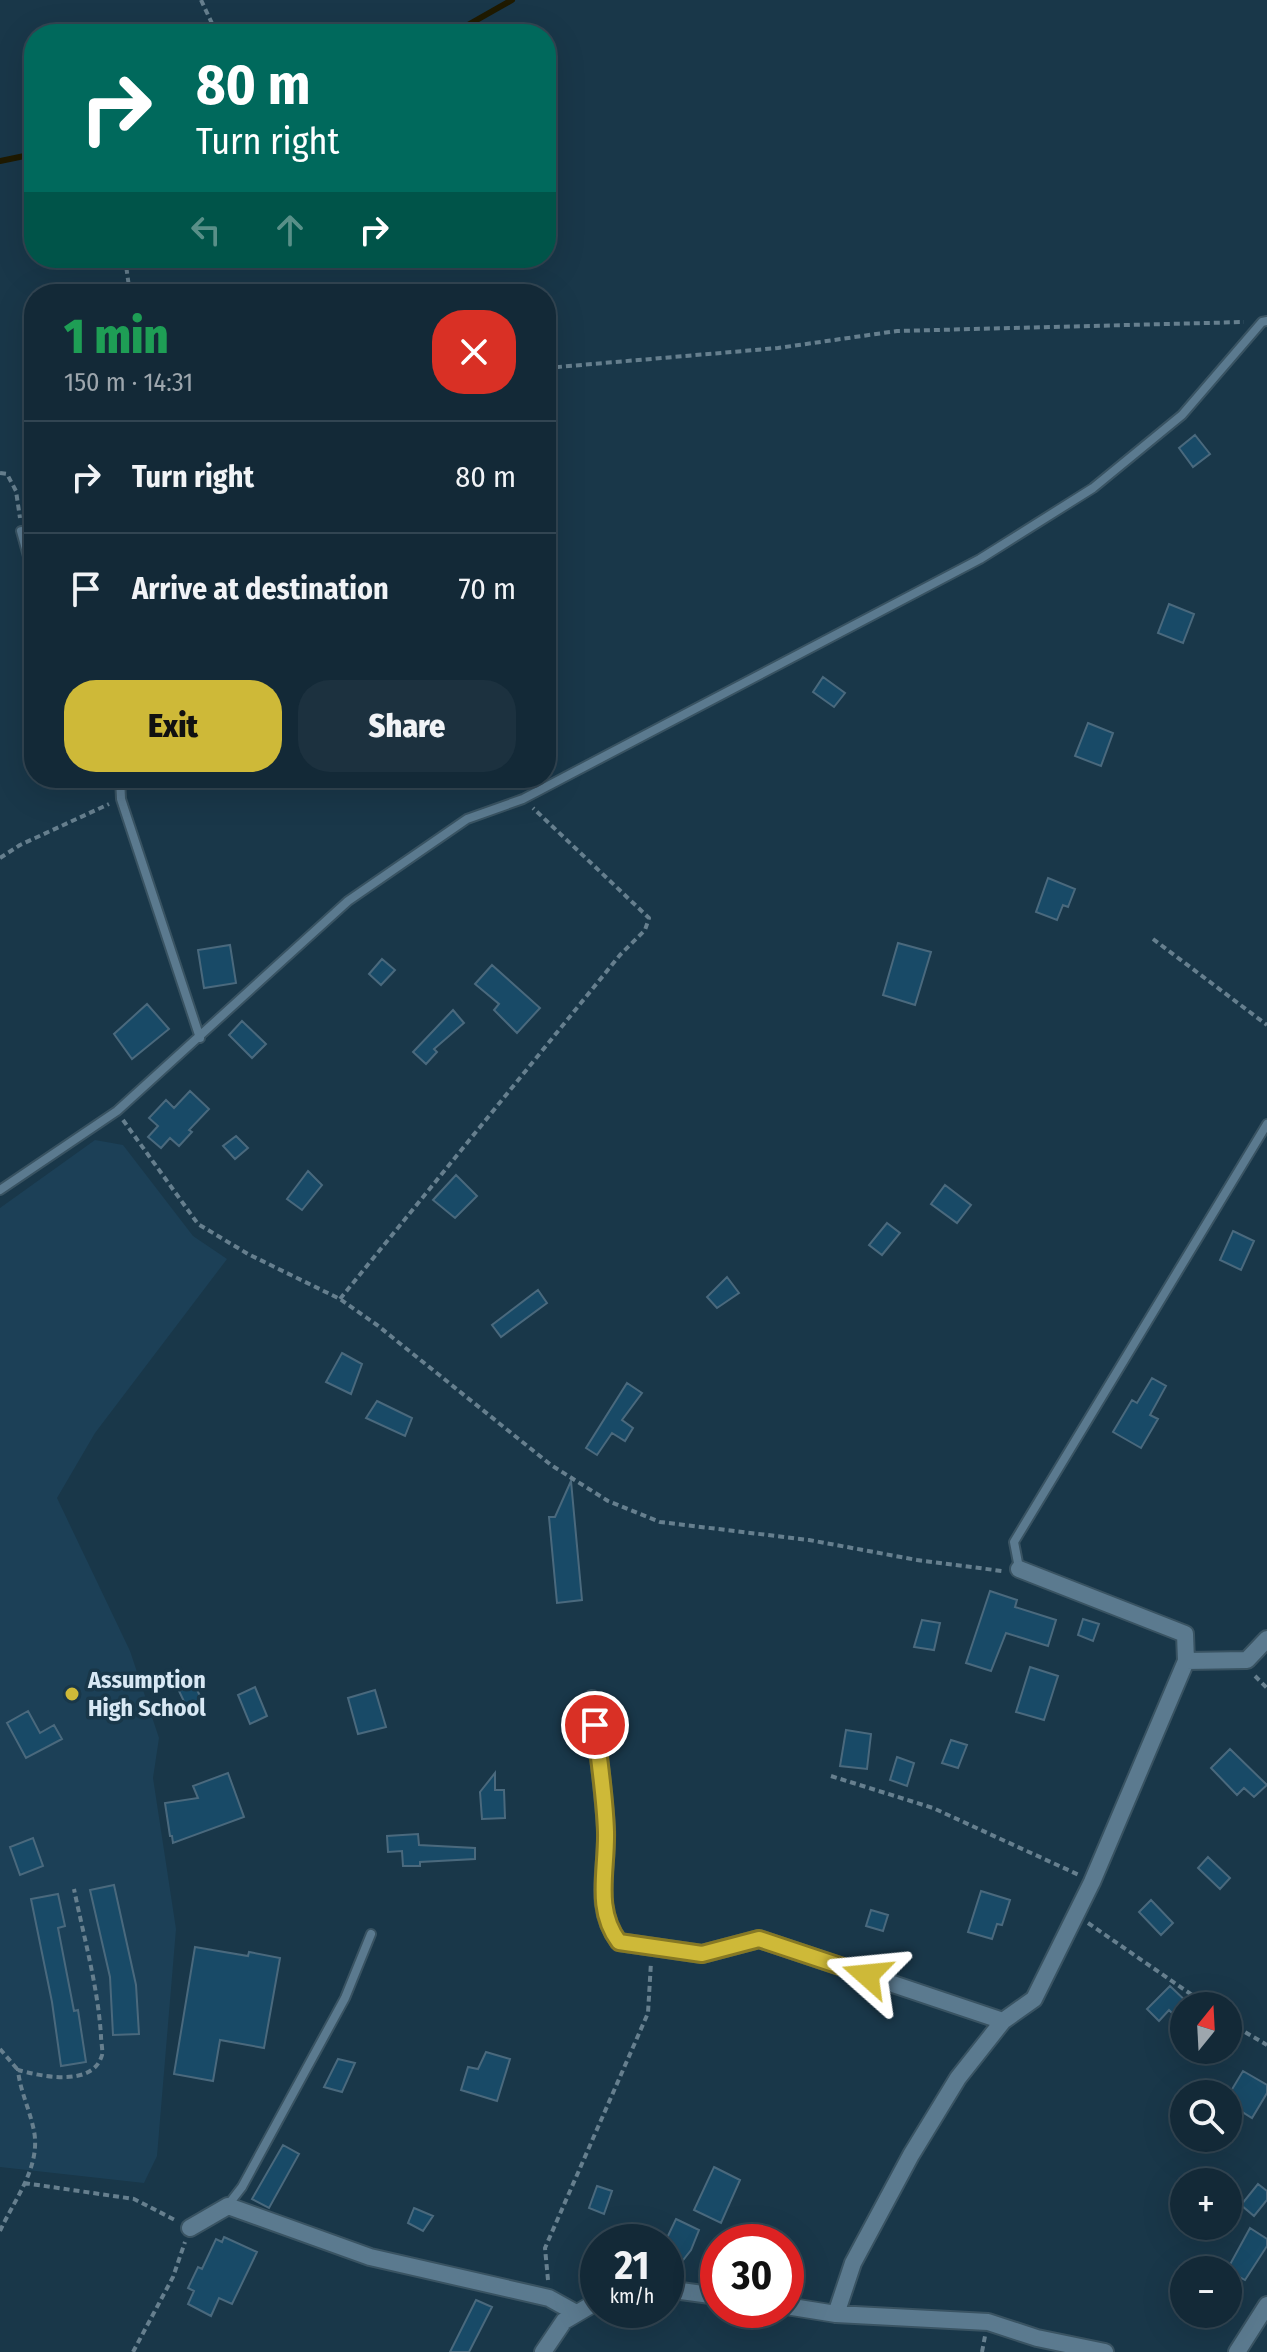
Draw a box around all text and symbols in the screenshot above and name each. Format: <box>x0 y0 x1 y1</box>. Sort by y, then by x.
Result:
text: 80 m <box>196 52 311 119</box>
icon: right <box>64 56 168 160</box>
text: Turn right <box>196 120 339 164</box>
icon: left <box>184 208 228 252</box>
icon: ahead <box>268 208 312 252</box>
icon: right <box>352 208 396 252</box>
text: 1 min <box>64 308 168 366</box>
button: close <box>432 310 516 394</box>
text: 150 m · 14:31 <box>64 367 193 398</box>
icon: right <box>64 455 108 499</box>
text: Turn right <box>132 459 254 495</box>
text: 80 m <box>455 459 516 495</box>
icon: arrive <box>64 567 108 611</box>
text: Arrive at destination <box>132 571 389 607</box>
text: 70 m <box>458 571 516 607</box>
button: Exit <box>64 680 282 772</box>
button: Share <box>298 680 516 772</box>
place label: Assumption High School <box>87 1666 206 1722</box>
marker: Assumption High School <box>63 1685 81 1703</box>
pin <box>561 1691 629 1759</box>
icon: arrive <box>573 1703 617 1747</box>
position arrow <box>825 1933 909 2017</box>
north arrow <box>1170 1992 1242 2064</box>
map controls <box>1170 1992 1242 2328</box>
button: search <box>1170 2080 1242 2152</box>
button: + <box>1170 2168 1242 2240</box>
speed limit sign: 30 <box>700 2224 804 2328</box>
text: 21 <box>615 2242 649 2290</box>
button: − <box>1170 2256 1242 2328</box>
text: km/h <box>610 2284 654 2308</box>

